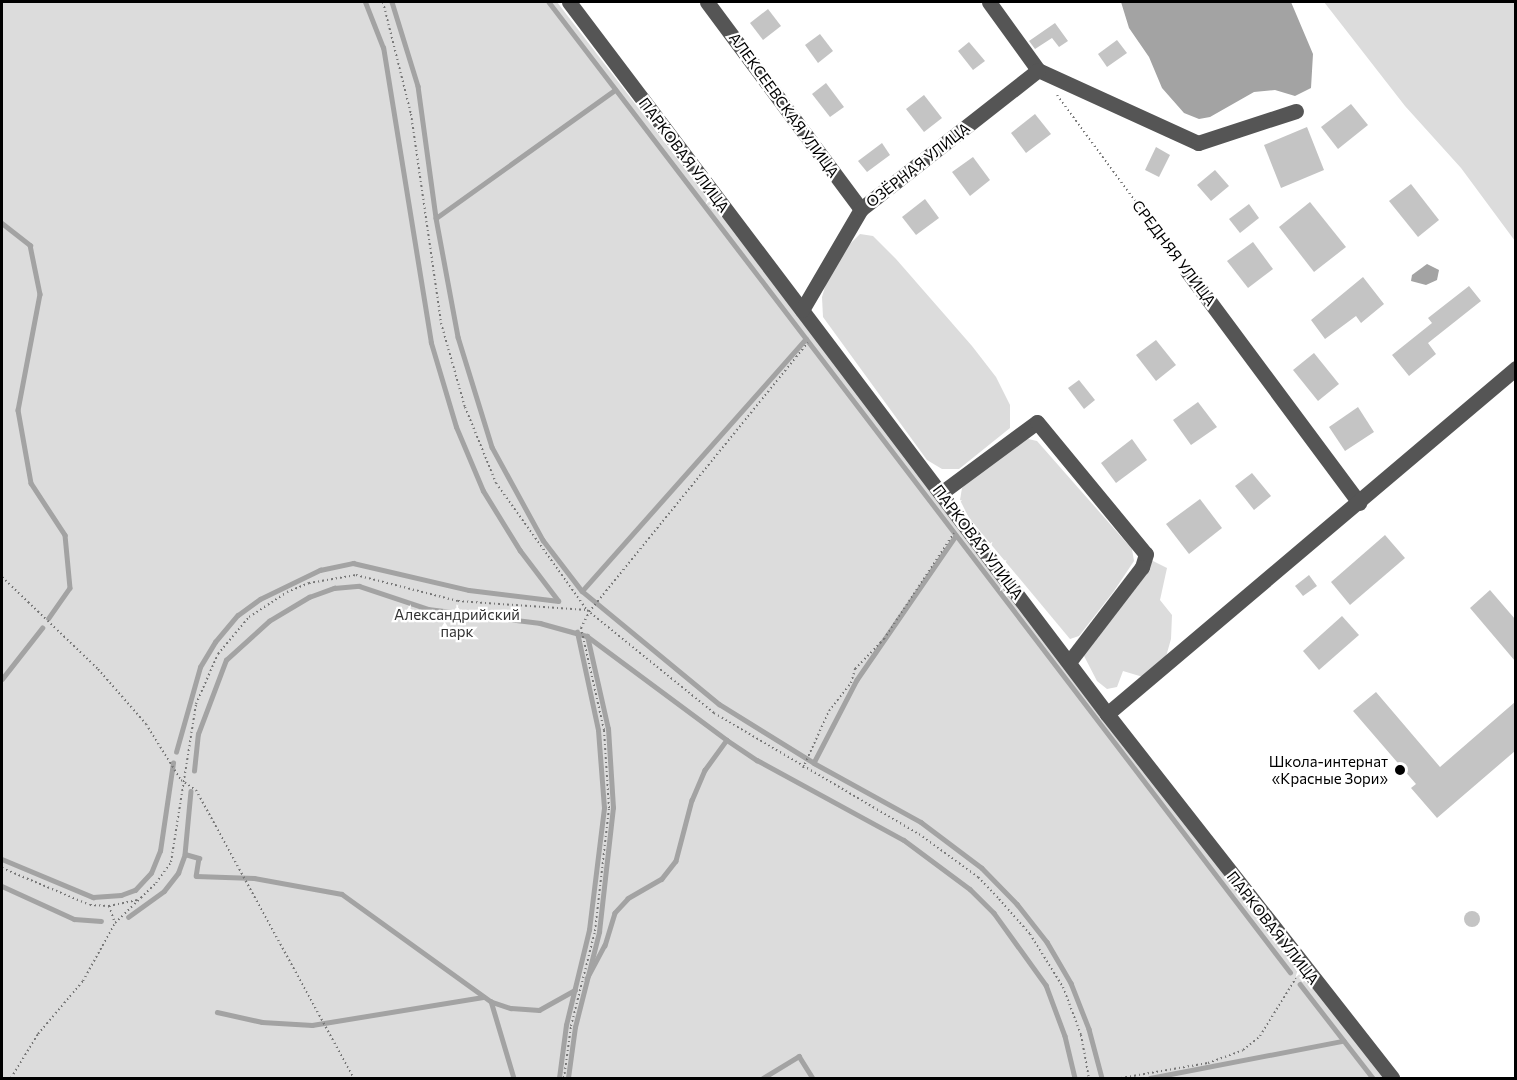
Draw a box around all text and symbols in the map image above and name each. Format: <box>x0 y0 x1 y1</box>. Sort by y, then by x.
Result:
street label: АЛЕКСЕЕВСКАЯ УЛИЦА <box>725 29 843 181</box>
street label: ПАРКОВАЯ УЛИЦА <box>635 94 733 216</box>
street label: ОЗЁРНАЯ УЛИЦА <box>862 119 974 211</box>
street label: СРЕДНЯЯ УЛИЦА <box>1128 197 1220 309</box>
street label: ПАРКОВАЯ УЛИЦА <box>929 481 1027 603</box>
park label: Александрийский парк <box>394 605 520 640</box>
place label: Школа-интернат «Красные Зори» <box>1269 752 1388 787</box>
marker: Школа-интернат «Красные Зори» <box>1393 763 1407 777</box>
street label: ПАРКОВАЯ УЛИЦА <box>1223 868 1323 988</box>

